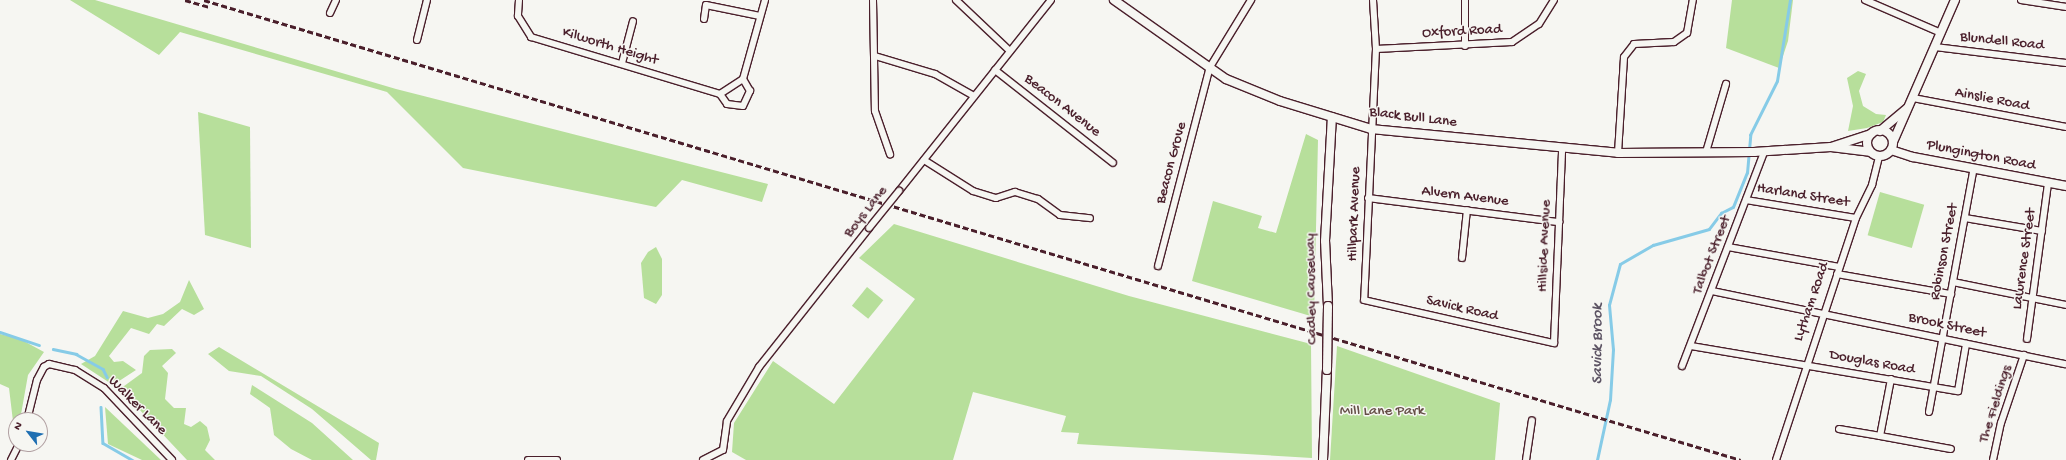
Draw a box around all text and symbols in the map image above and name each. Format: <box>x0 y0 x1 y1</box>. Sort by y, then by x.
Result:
street label: Oxford Road <box>1422 21 1502 43</box>
street label: Kilworth Height <box>560 24 660 70</box>
street label: Blundell Road <box>1959 29 2045 55</box>
street label: Beacon Avenue <box>1020 70 1104 142</box>
street label: Ainslie Road <box>1953 84 2031 116</box>
street label: Black Bull Lane <box>1368 104 1458 132</box>
street label: Beacon Grove <box>1152 120 1192 206</box>
street label: Plungington Road <box>1925 137 2037 175</box>
street label: Hillpark Avenue <box>1344 166 1366 262</box>
street label: Harland Street <box>1756 180 1850 212</box>
street label: Boys Lane <box>840 183 892 241</box>
street label: Alvern Avenue <box>1420 183 1510 211</box>
street label: Hillside Avenue <box>1534 200 1556 292</box>
street label: Robinson Street <box>1927 202 1963 302</box>
street label: Lawrence Street <box>2009 207 2041 311</box>
street label: Talbot Street <box>1689 213 1735 297</box>
street label: Cadley Causeway <box>1302 233 1322 345</box>
street label: Lytham Road <box>1790 260 1834 344</box>
street label: Savick Road <box>1424 292 1500 326</box>
water label: Savick Brook <box>1589 304 1609 384</box>
street label: Brook Street <box>1907 309 1987 343</box>
street label: Douglas Road <box>1828 347 1916 379</box>
street label: The Fieldings <box>1975 363 2017 445</box>
street label: Walker Lane <box>104 373 170 439</box>
park label: Mill Lane Park <box>1340 403 1424 421</box>
north arrow <box>8 412 48 452</box>
text: N <box>12 420 26 433</box>

